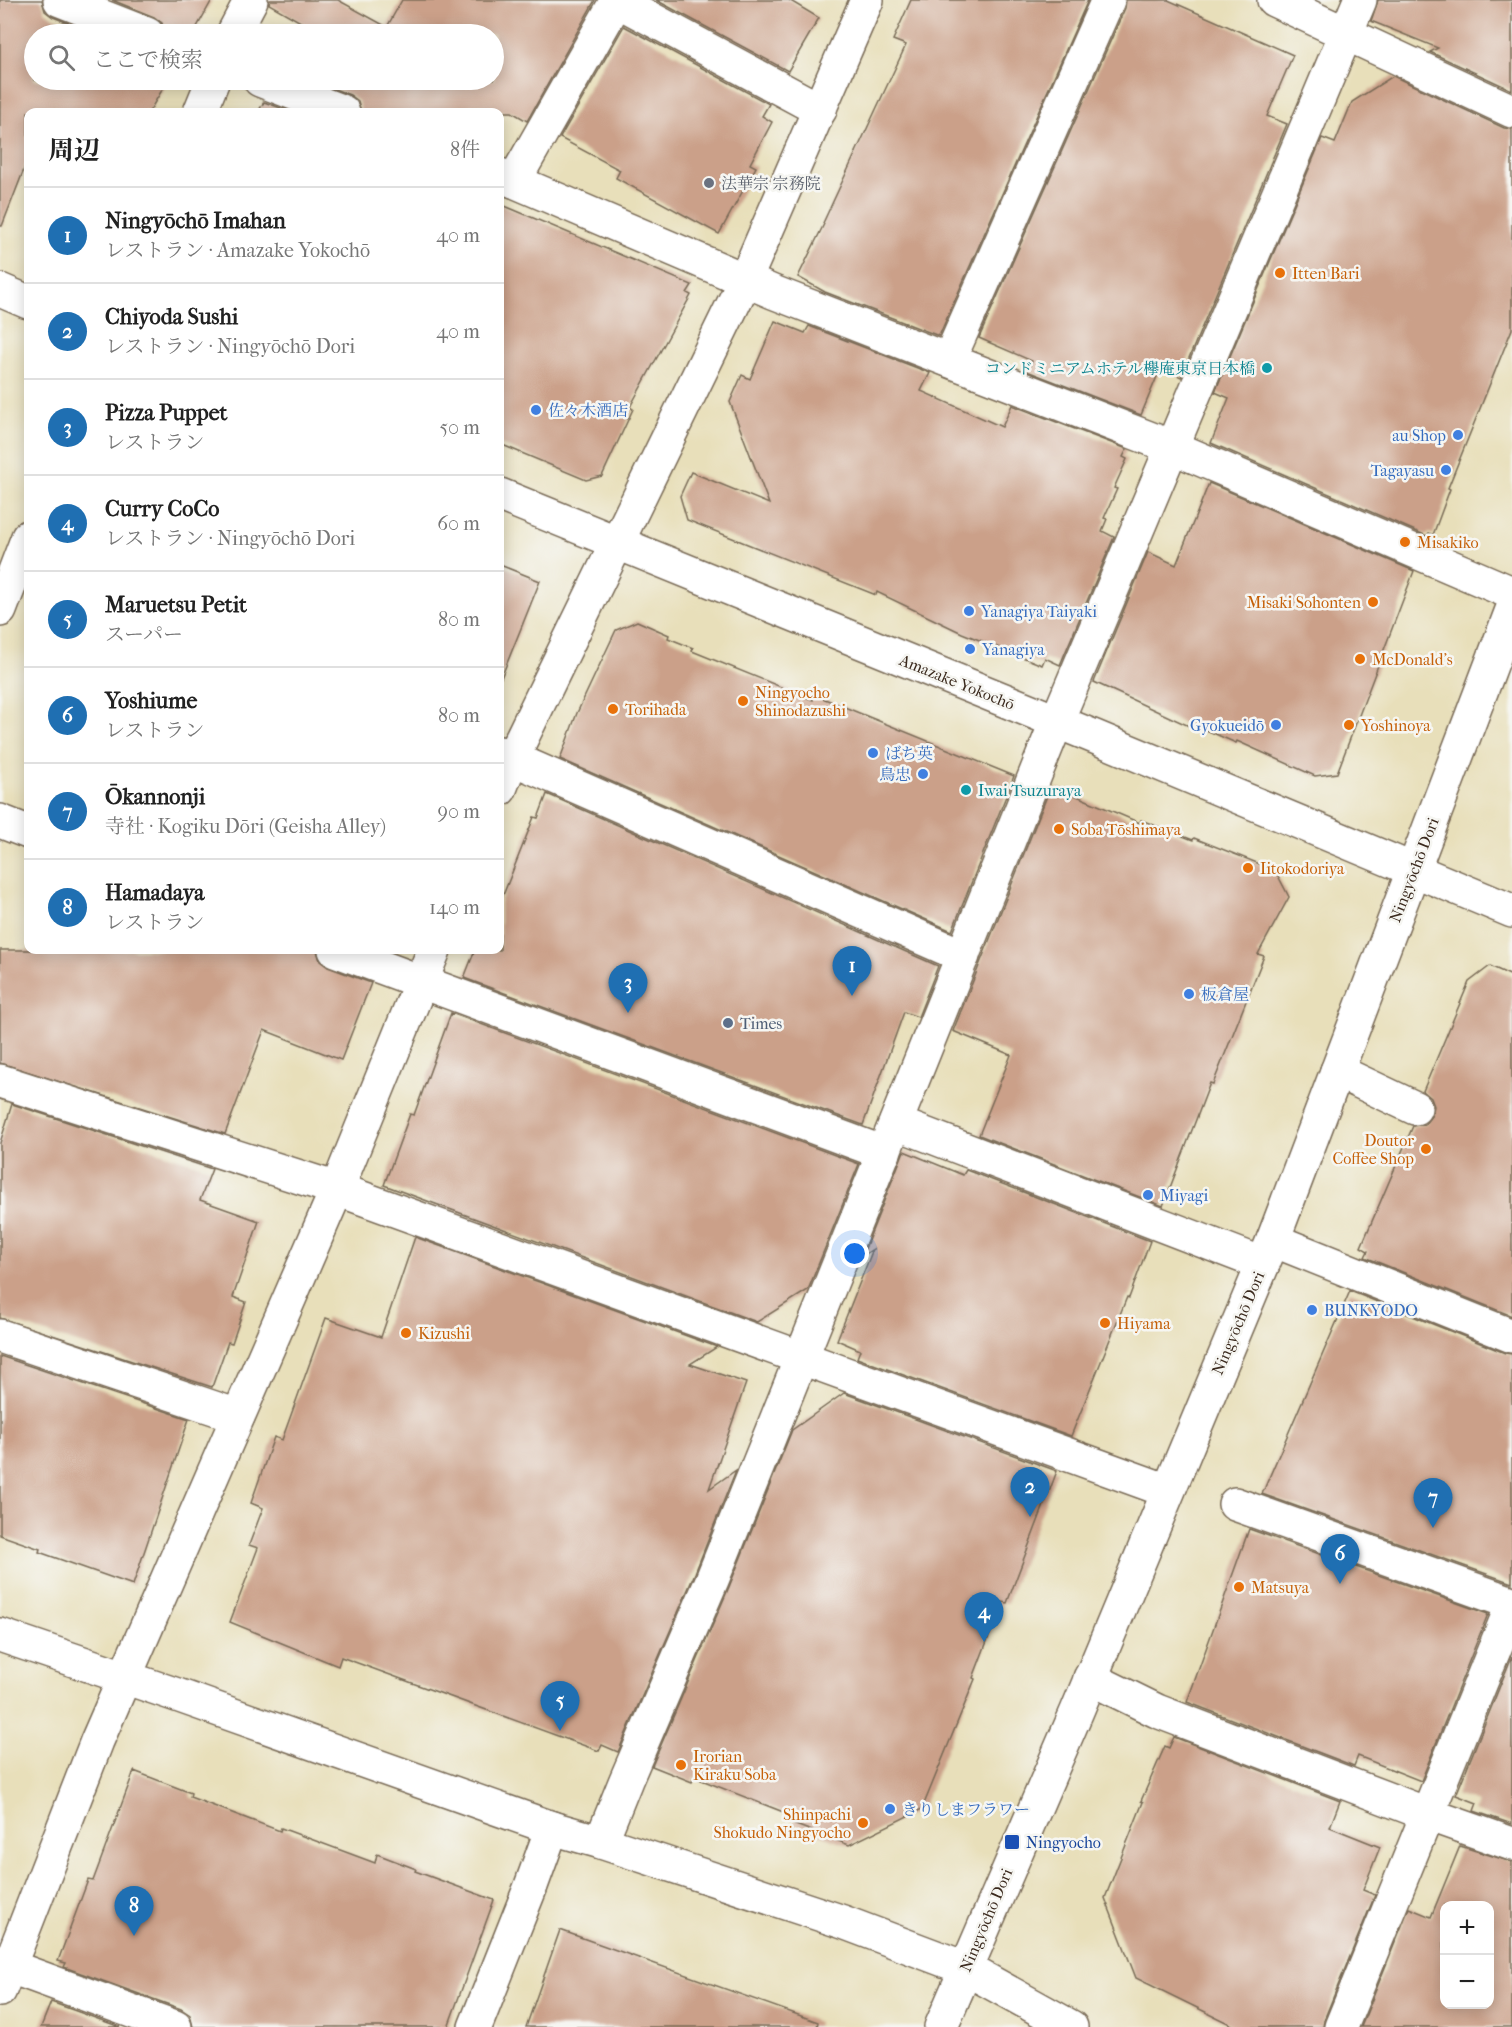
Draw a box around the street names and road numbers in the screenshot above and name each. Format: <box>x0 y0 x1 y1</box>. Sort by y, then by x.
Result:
street label: Amazake Yokochō <box>896 650 1017 714</box>
street label: Ningyōchō Dori <box>1385 815 1443 925</box>
street label: Ningyōchō Dori <box>1208 1268 1268 1378</box>
street label: Ningyōchō Dori <box>956 1865 1016 1975</box>

